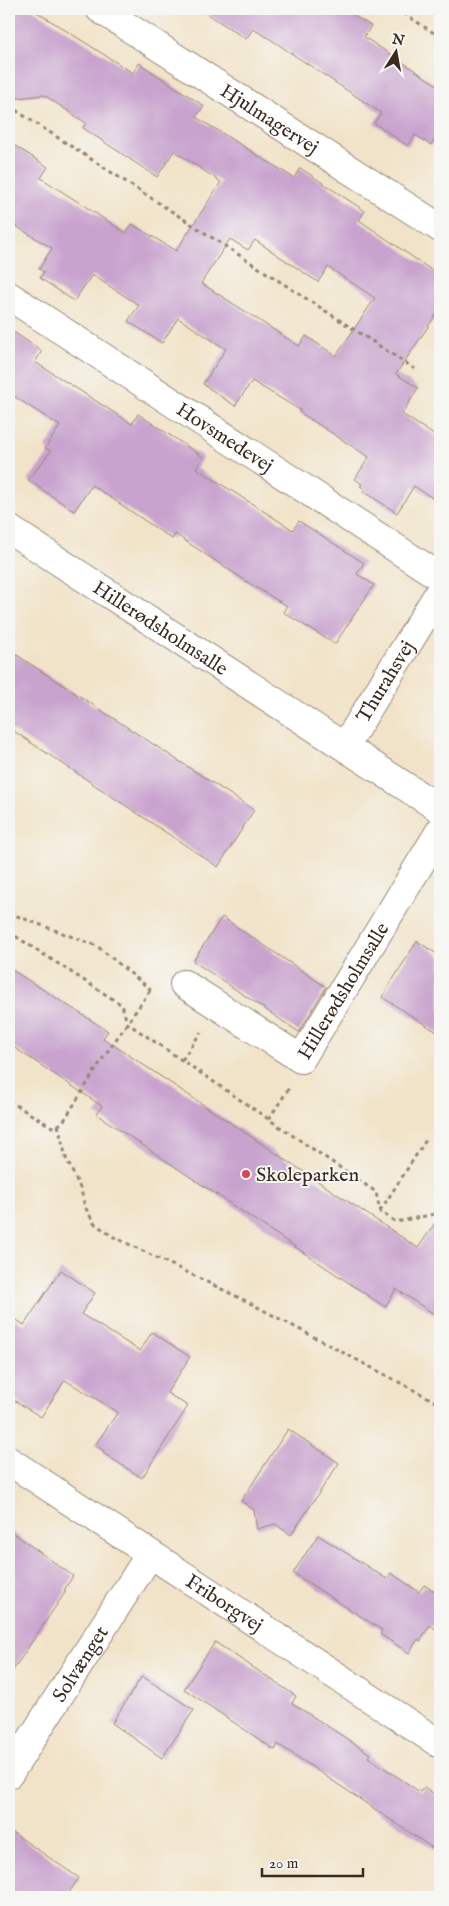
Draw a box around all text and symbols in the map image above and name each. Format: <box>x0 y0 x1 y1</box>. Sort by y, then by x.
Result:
north arrow <box>372 28 422 78</box>
text: N <box>390 30 406 50</box>
street label: Hjulmagervej <box>215 79 323 160</box>
street label: Hovsmedevej <box>171 398 277 479</box>
street label: Hillerødsholmsalle <box>88 576 232 682</box>
street label: Thurahsvej <box>351 636 421 728</box>
street label: Hillerødsholmsalle <box>293 918 395 1065</box>
place label: Skoleparken <box>256 1163 360 1188</box>
marker: Skoleparken <box>240 1168 252 1180</box>
street label: Friborgvej <box>180 1569 267 1638</box>
street label: Solvænget <box>47 1622 115 1707</box>
scale bar <box>262 1846 363 1878</box>
text: 20 m <box>269 1854 299 1873</box>

